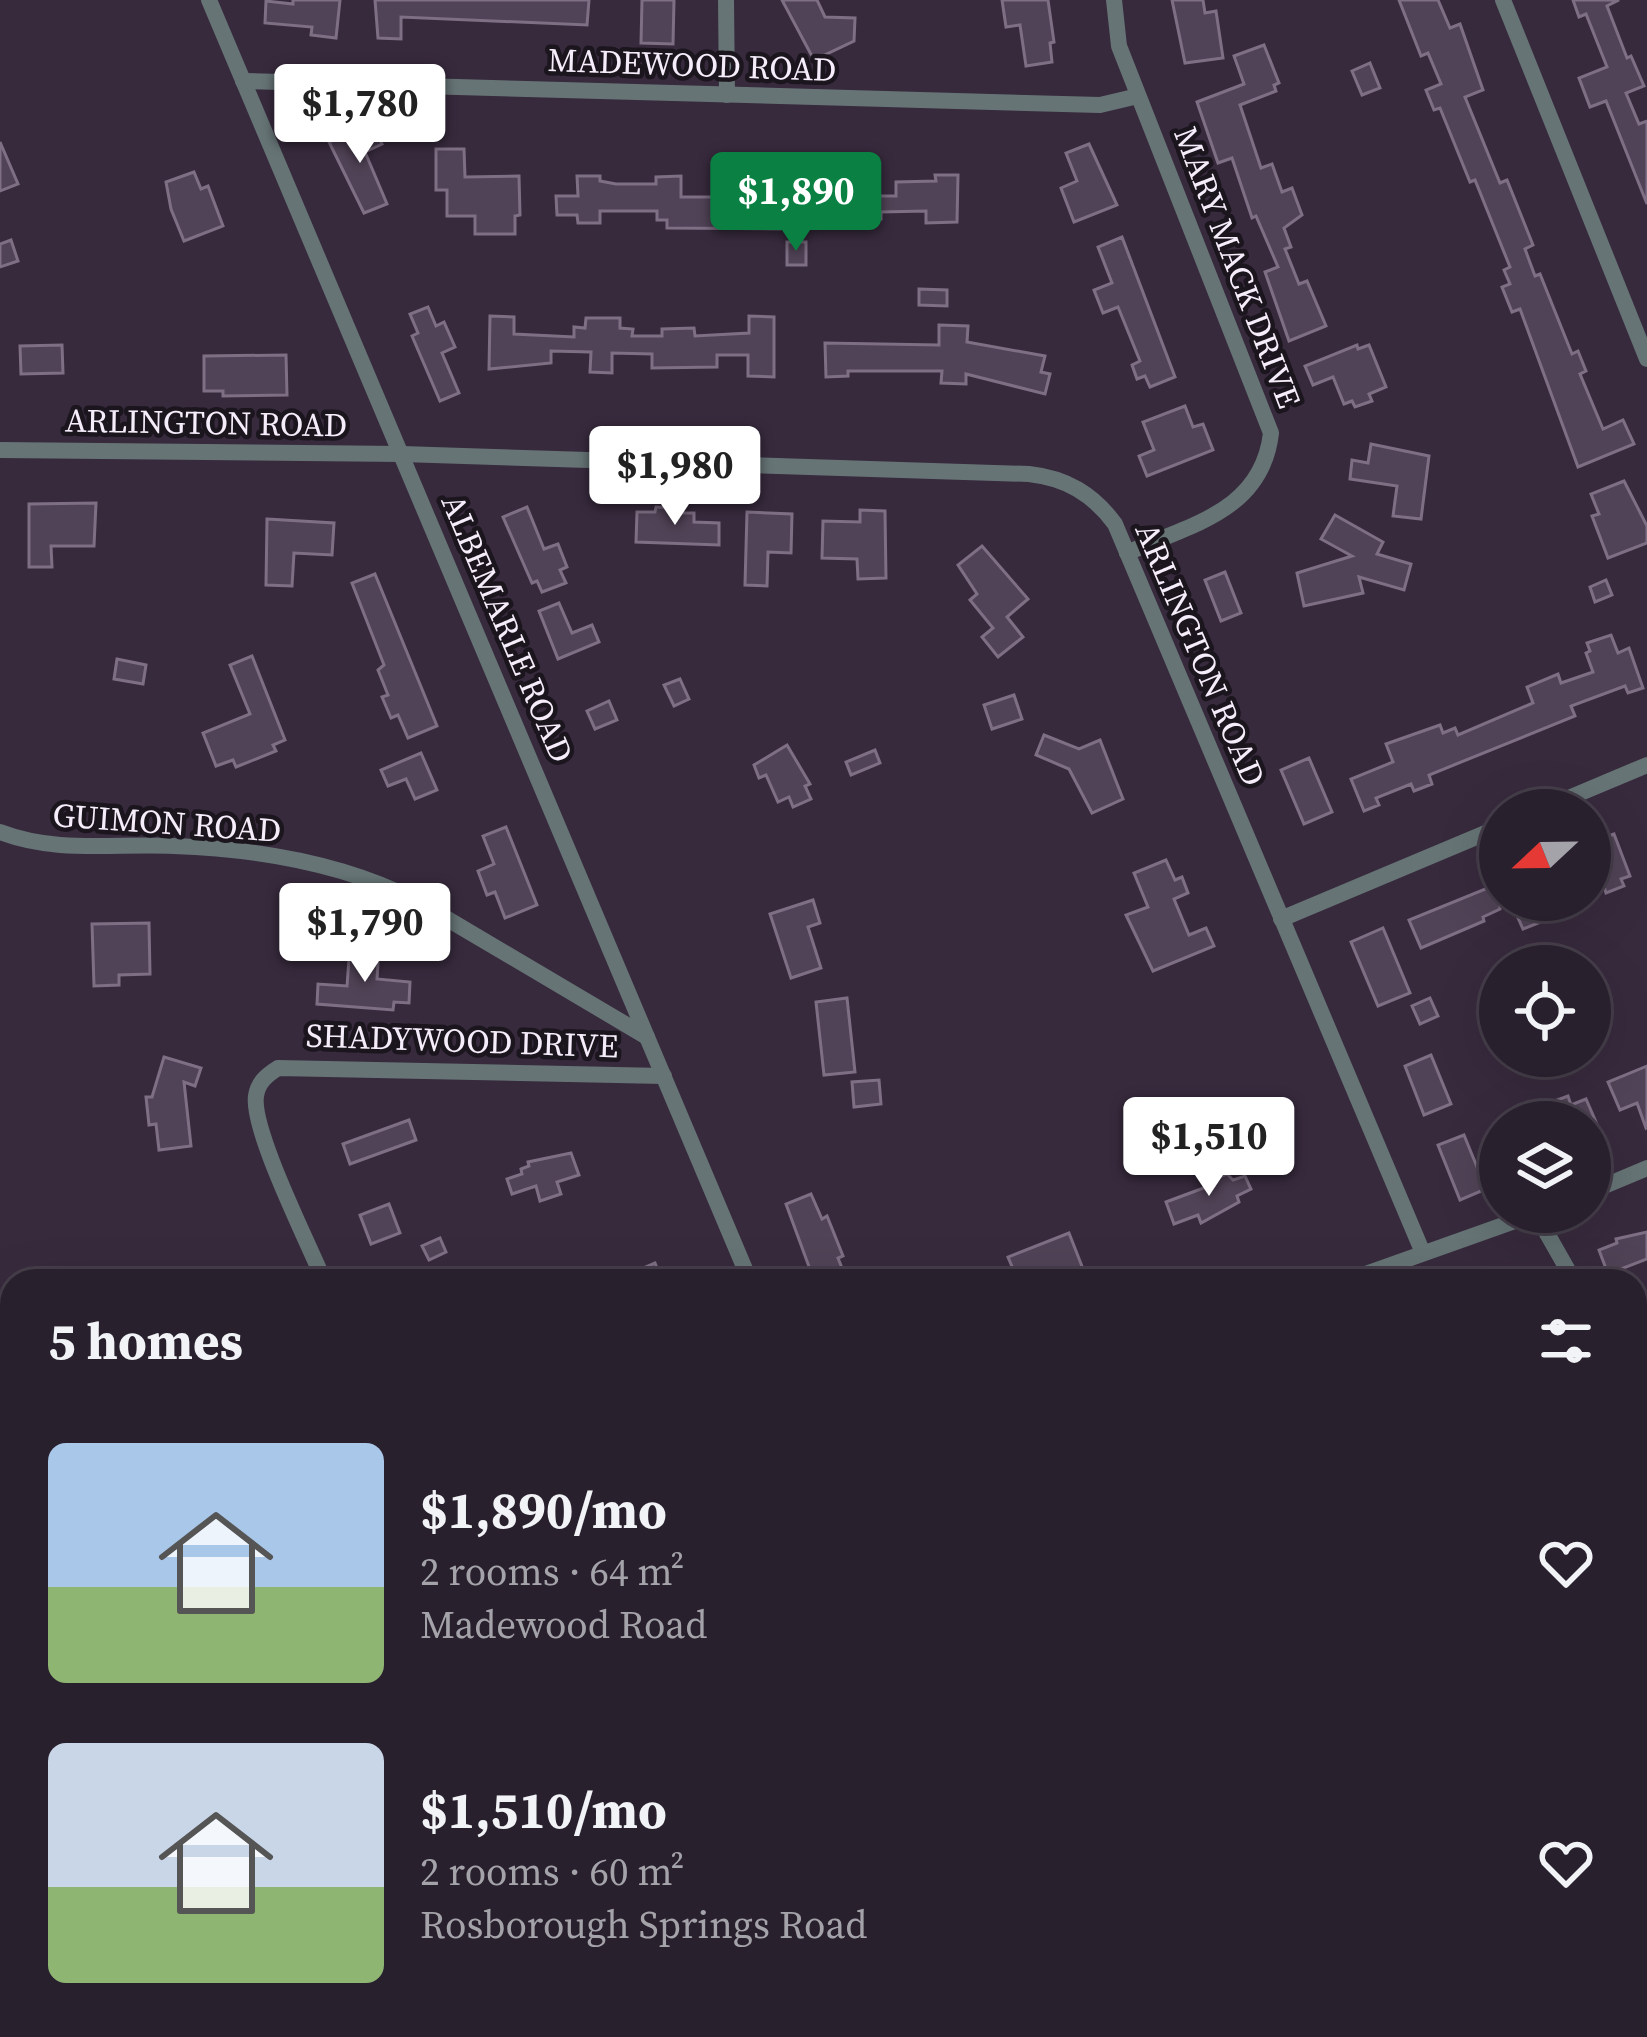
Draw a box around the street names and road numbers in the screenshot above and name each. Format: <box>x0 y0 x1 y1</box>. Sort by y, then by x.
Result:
street label: MADEWOOD ROAD <box>547 37 837 92</box>
street label: MARY MACK DRIVE <box>1163 120 1312 414</box>
street label: ARLINGTON ROAD <box>65 398 347 447</box>
street label: ALBEMARLE ROAD <box>431 487 584 769</box>
street label: ARLINGTON ROAD <box>1125 516 1276 793</box>
street label: GUIMON ROAD <box>51 792 283 853</box>
street label: SHADYWOOD DRIVE <box>305 1013 619 1068</box>

